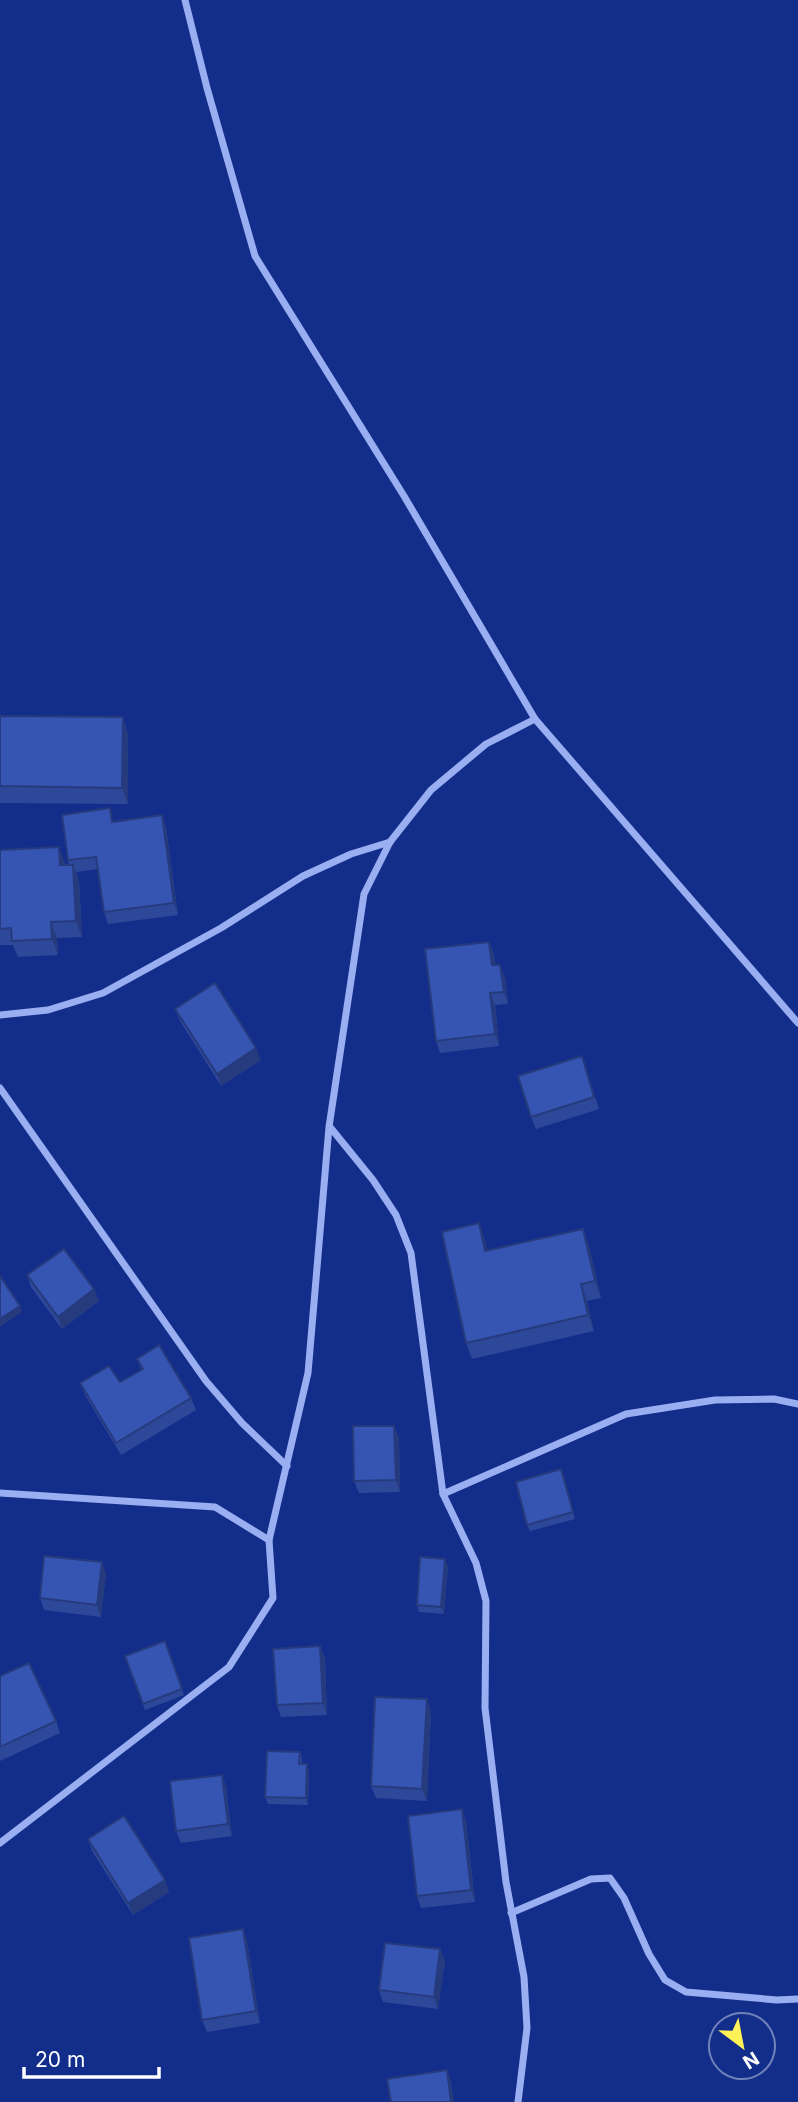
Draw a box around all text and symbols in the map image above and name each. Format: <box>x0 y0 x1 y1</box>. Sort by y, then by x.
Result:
north arrow <box>707 2011 777 2081</box>
scale bar <box>24 2036 159 2080</box>
text: N <box>739 2046 763 2074</box>
text: 20 m <box>35 2047 85 2072</box>

